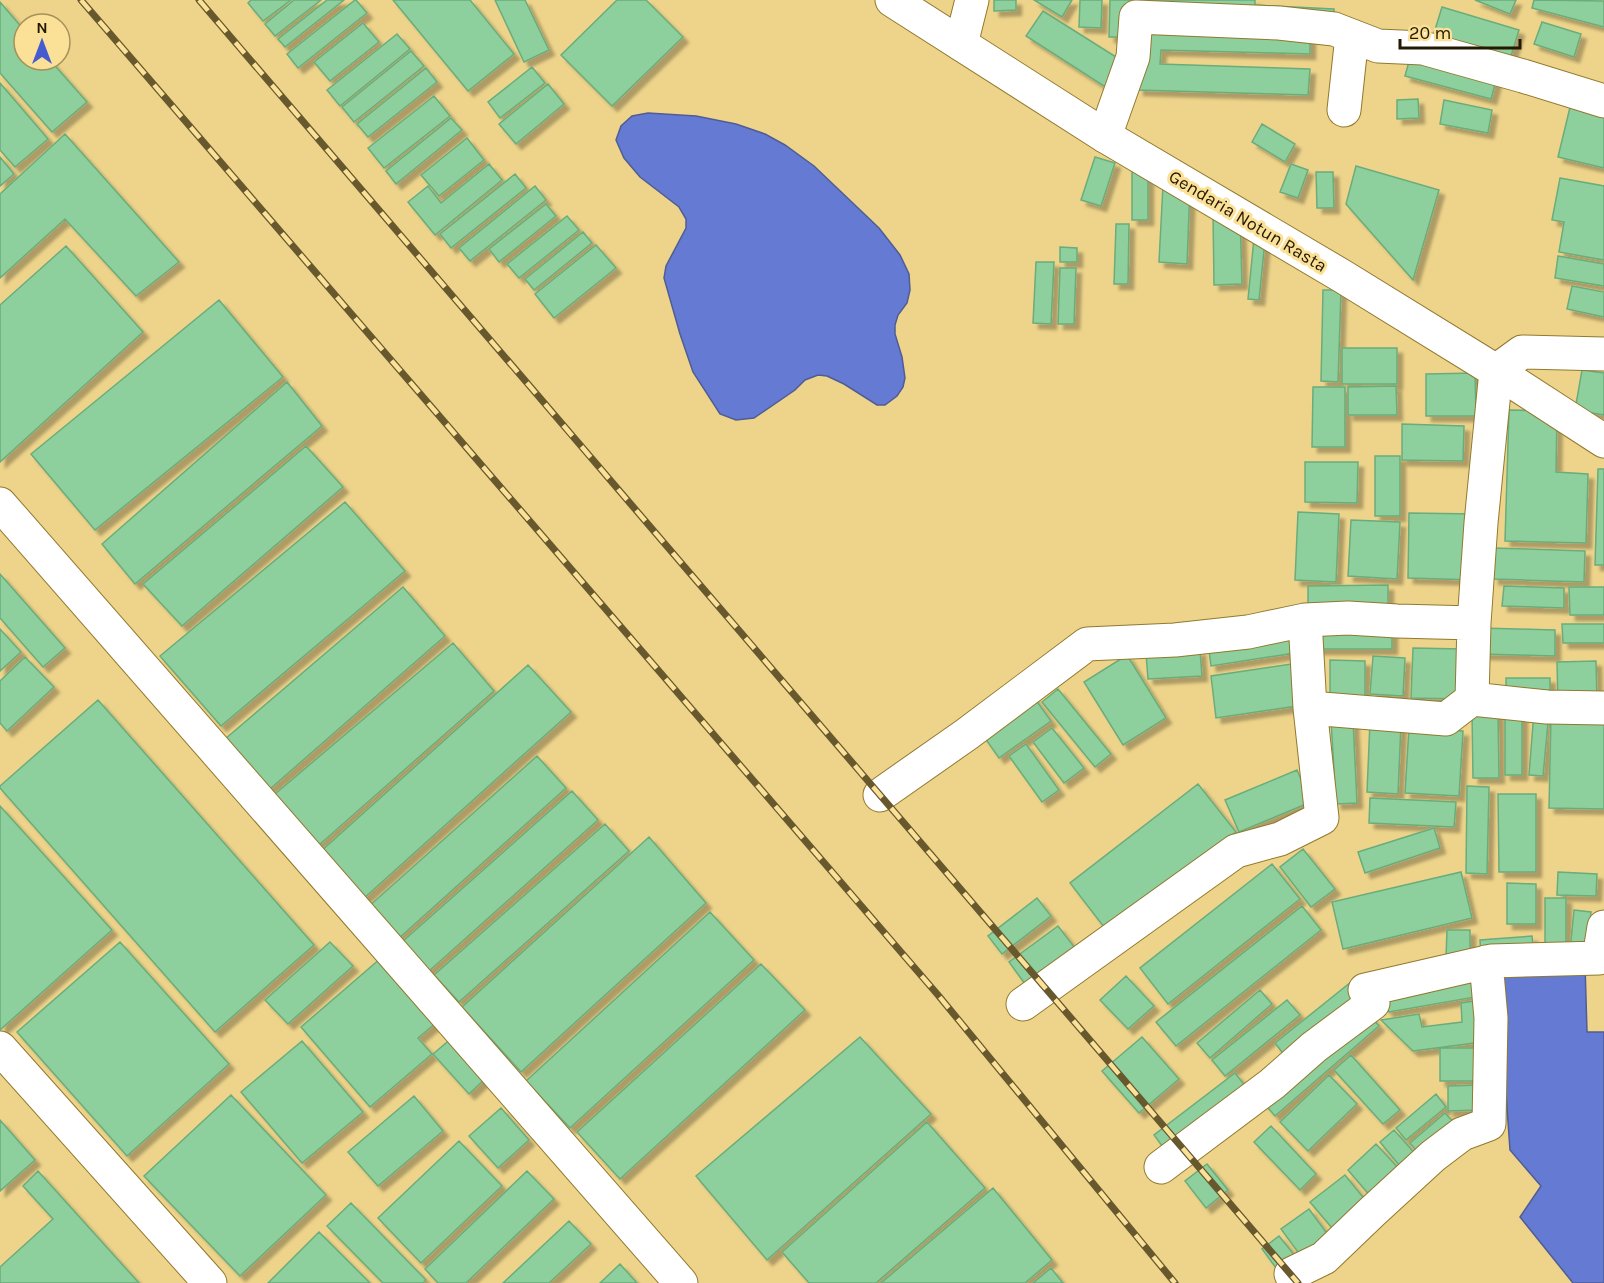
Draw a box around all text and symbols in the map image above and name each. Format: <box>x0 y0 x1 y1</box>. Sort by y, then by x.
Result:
north arrow <box>12 12 72 72</box>
scale bar <box>1400 12 1520 50</box>
text: N <box>36 18 48 37</box>
text: 20 m <box>1409 22 1451 44</box>
street label: Gendaria Notun Rasta <box>1165 165 1331 277</box>

